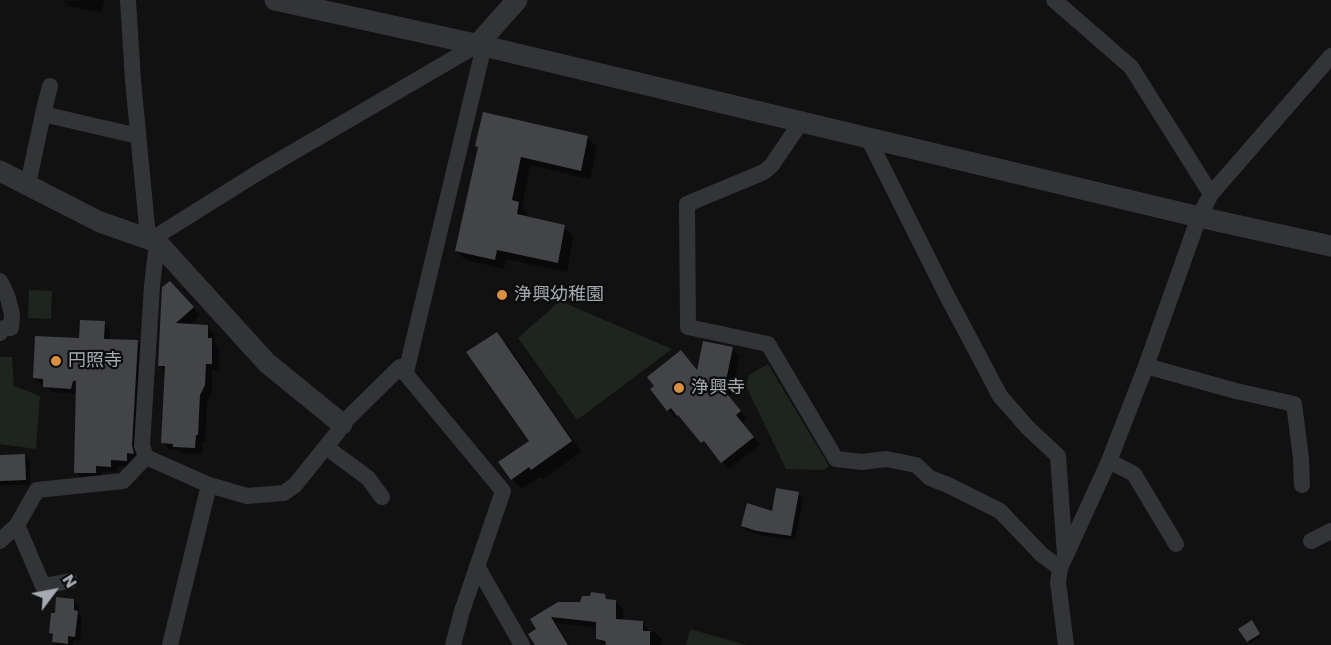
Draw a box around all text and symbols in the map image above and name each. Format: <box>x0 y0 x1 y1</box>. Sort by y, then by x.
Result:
place label: 浄興幼稚園 <box>514 284 604 306</box>
marker: 浄興幼稚園 <box>495 288 509 302</box>
place label: 円照寺 <box>68 350 122 372</box>
marker: 円照寺 <box>49 354 63 368</box>
place label: 浄興寺 <box>691 377 745 399</box>
marker: 浄興寺 <box>672 381 686 395</box>
north arrow <box>24 561 84 621</box>
text: N <box>57 570 83 592</box>

